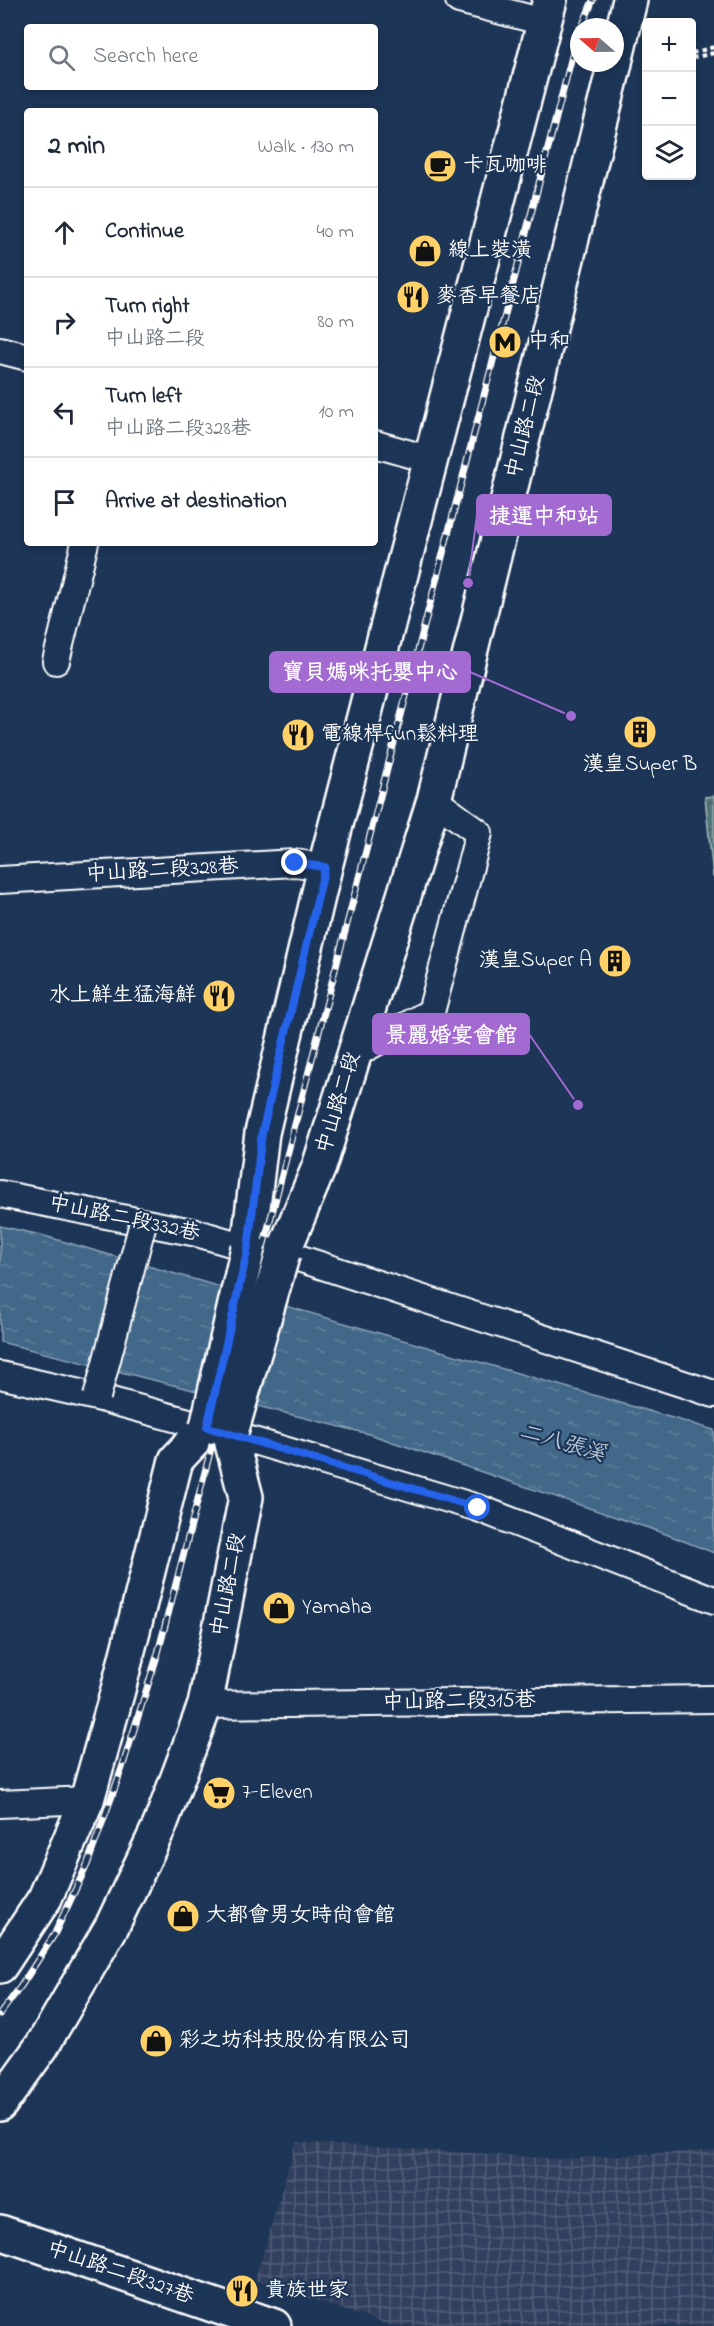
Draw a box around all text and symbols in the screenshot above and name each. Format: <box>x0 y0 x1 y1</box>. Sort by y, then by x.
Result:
north arrow <box>570 18 624 72</box>
map controls <box>642 18 696 180</box>
button: + <box>642 18 696 72</box>
search box <box>24 24 378 90</box>
icon: search <box>45 41 78 74</box>
text: Search here <box>93 41 198 73</box>
button: − <box>642 72 696 126</box>
button: layers <box>642 126 696 180</box>
text: 2 min <box>48 128 105 166</box>
text: Walk · 130 m <box>258 133 354 162</box>
cafe icon: 卡瓦咖啡 <box>422 148 458 184</box>
place label: 卡瓦咖啡 <box>463 151 547 181</box>
icon: ahead <box>48 216 81 249</box>
text: Continue <box>105 216 184 248</box>
text: 40 m <box>317 218 354 247</box>
shop icon: 線上裝潢 <box>407 233 443 269</box>
place label: 線上裝潢 <box>448 236 532 266</box>
restaurant icon: 麥香早餐店 <box>395 279 431 315</box>
place label: 麥香早餐店 <box>436 282 541 312</box>
text: Turn right <box>105 291 190 323</box>
icon: right <box>48 306 81 339</box>
text: 80 m <box>317 308 354 337</box>
metro station icon: 中和 <box>487 324 523 360</box>
text: 中山路二段 <box>105 325 205 354</box>
place label: 中和 <box>528 327 570 357</box>
street label: 中山路二段 <box>499 372 553 482</box>
text: Turn left <box>105 381 182 413</box>
icon: left <box>48 396 81 429</box>
text: 10 m <box>318 398 354 427</box>
text: 中山路二段328巷 <box>105 415 251 444</box>
icon: arrive <box>48 486 81 519</box>
text: Arrive at destination <box>105 486 287 518</box>
callout: 捷運中和站 <box>477 495 611 535</box>
text: 捷運中和站 <box>489 502 599 534</box>
callout: 寶貝媽咪托嬰中心 <box>270 652 470 692</box>
text: 寶貝媽咪托嬰中心 <box>282 658 458 690</box>
building icon: 漢皇Super B <box>622 714 658 750</box>
restaurant icon: 電線桿fun鬆料理 <box>280 717 316 753</box>
place label: 電線桿fun鬆料理 <box>321 720 479 750</box>
place label: 漢皇Super B <box>583 750 697 780</box>
route end <box>281 849 307 875</box>
street label: 中山路二段328巷 <box>85 852 239 890</box>
building icon: 漢皇Super A <box>597 943 633 979</box>
place label: 漢皇Super A <box>479 946 592 976</box>
restaurant icon: 水上鮮生猛海鮮 <box>201 978 237 1014</box>
place label: 水上鮮生猛海鮮 <box>49 981 196 1011</box>
callout: 景麗婚宴會館 <box>373 1014 529 1054</box>
text: 景麗婚宴會館 <box>385 1021 517 1053</box>
street label: 中山路二段 <box>309 1048 369 1158</box>
street label: 中山路二段332巷 <box>46 1188 202 1250</box>
water label: 二八張溪 <box>515 1416 610 1472</box>
route start <box>464 1494 490 1520</box>
street label: 中山路二段 <box>204 1531 254 1639</box>
shop icon: Yamaha <box>261 1590 297 1626</box>
place label: Yamaha <box>302 1593 372 1623</box>
street label: 中山路二段315巷 <box>382 1686 536 1718</box>
supermarket icon: 7-Eleven <box>201 1775 237 1811</box>
place label: 7-Eleven <box>242 1778 313 1808</box>
shop icon: 大都會男女時尚會館 <box>165 1898 201 1934</box>
place label: 大都會男女時尚會館 <box>206 1901 395 1931</box>
shop icon: 彩之坊科技股份有限公司 <box>138 2023 174 2059</box>
place label: 彩之坊科技股份有限公司 <box>179 2026 410 2056</box>
street label: 中山路二段327巷 <box>42 2234 198 2312</box>
restaurant icon: 貴族世家 <box>224 2273 260 2309</box>
place label: 貴族世家 <box>265 2276 349 2306</box>

